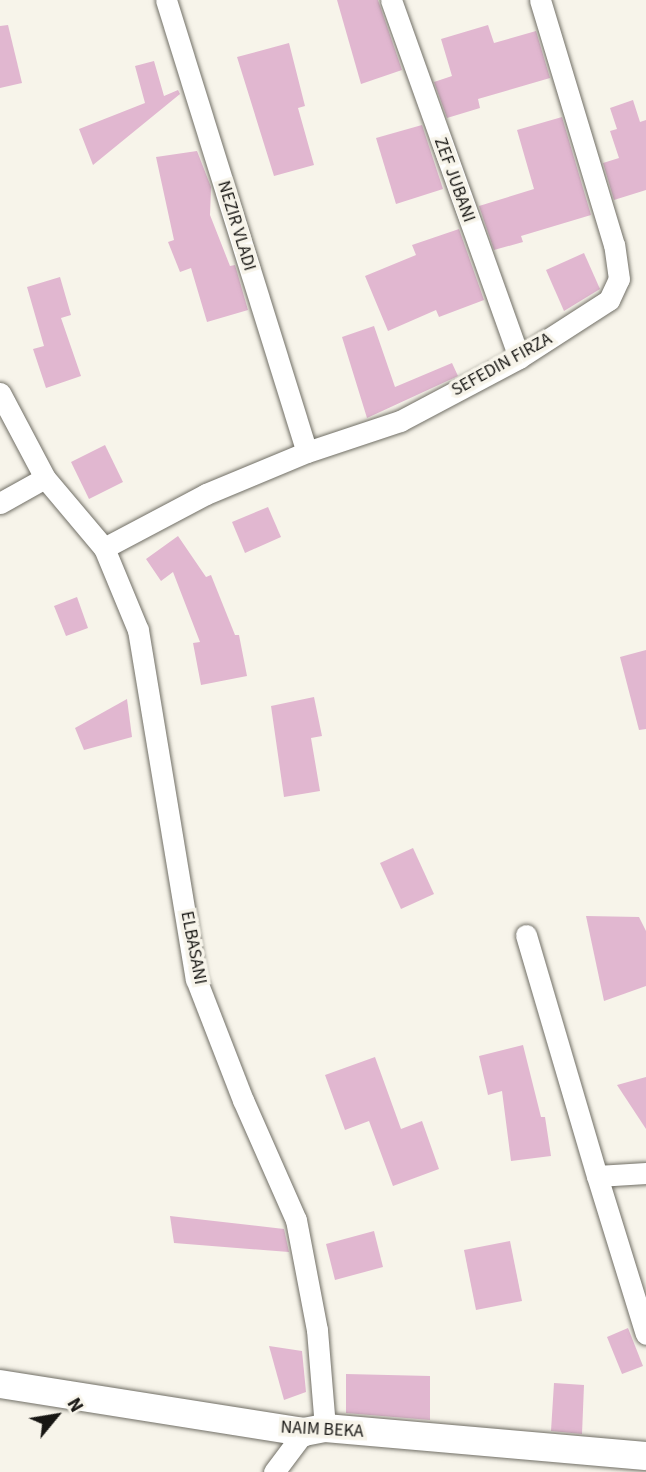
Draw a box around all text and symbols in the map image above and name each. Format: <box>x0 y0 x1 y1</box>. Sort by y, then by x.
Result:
street label: ZEF JUBANI <box>429 135 479 225</box>
street label: NEZIR VLADI <box>212 178 260 274</box>
street label: SEFEDIN FIRZA <box>448 329 556 401</box>
street label: ELBASANI <box>175 909 211 987</box>
north arrow <box>21 1381 91 1451</box>
text: N <box>60 1393 89 1417</box>
street label: NAIM BEKA <box>280 1417 364 1443</box>

